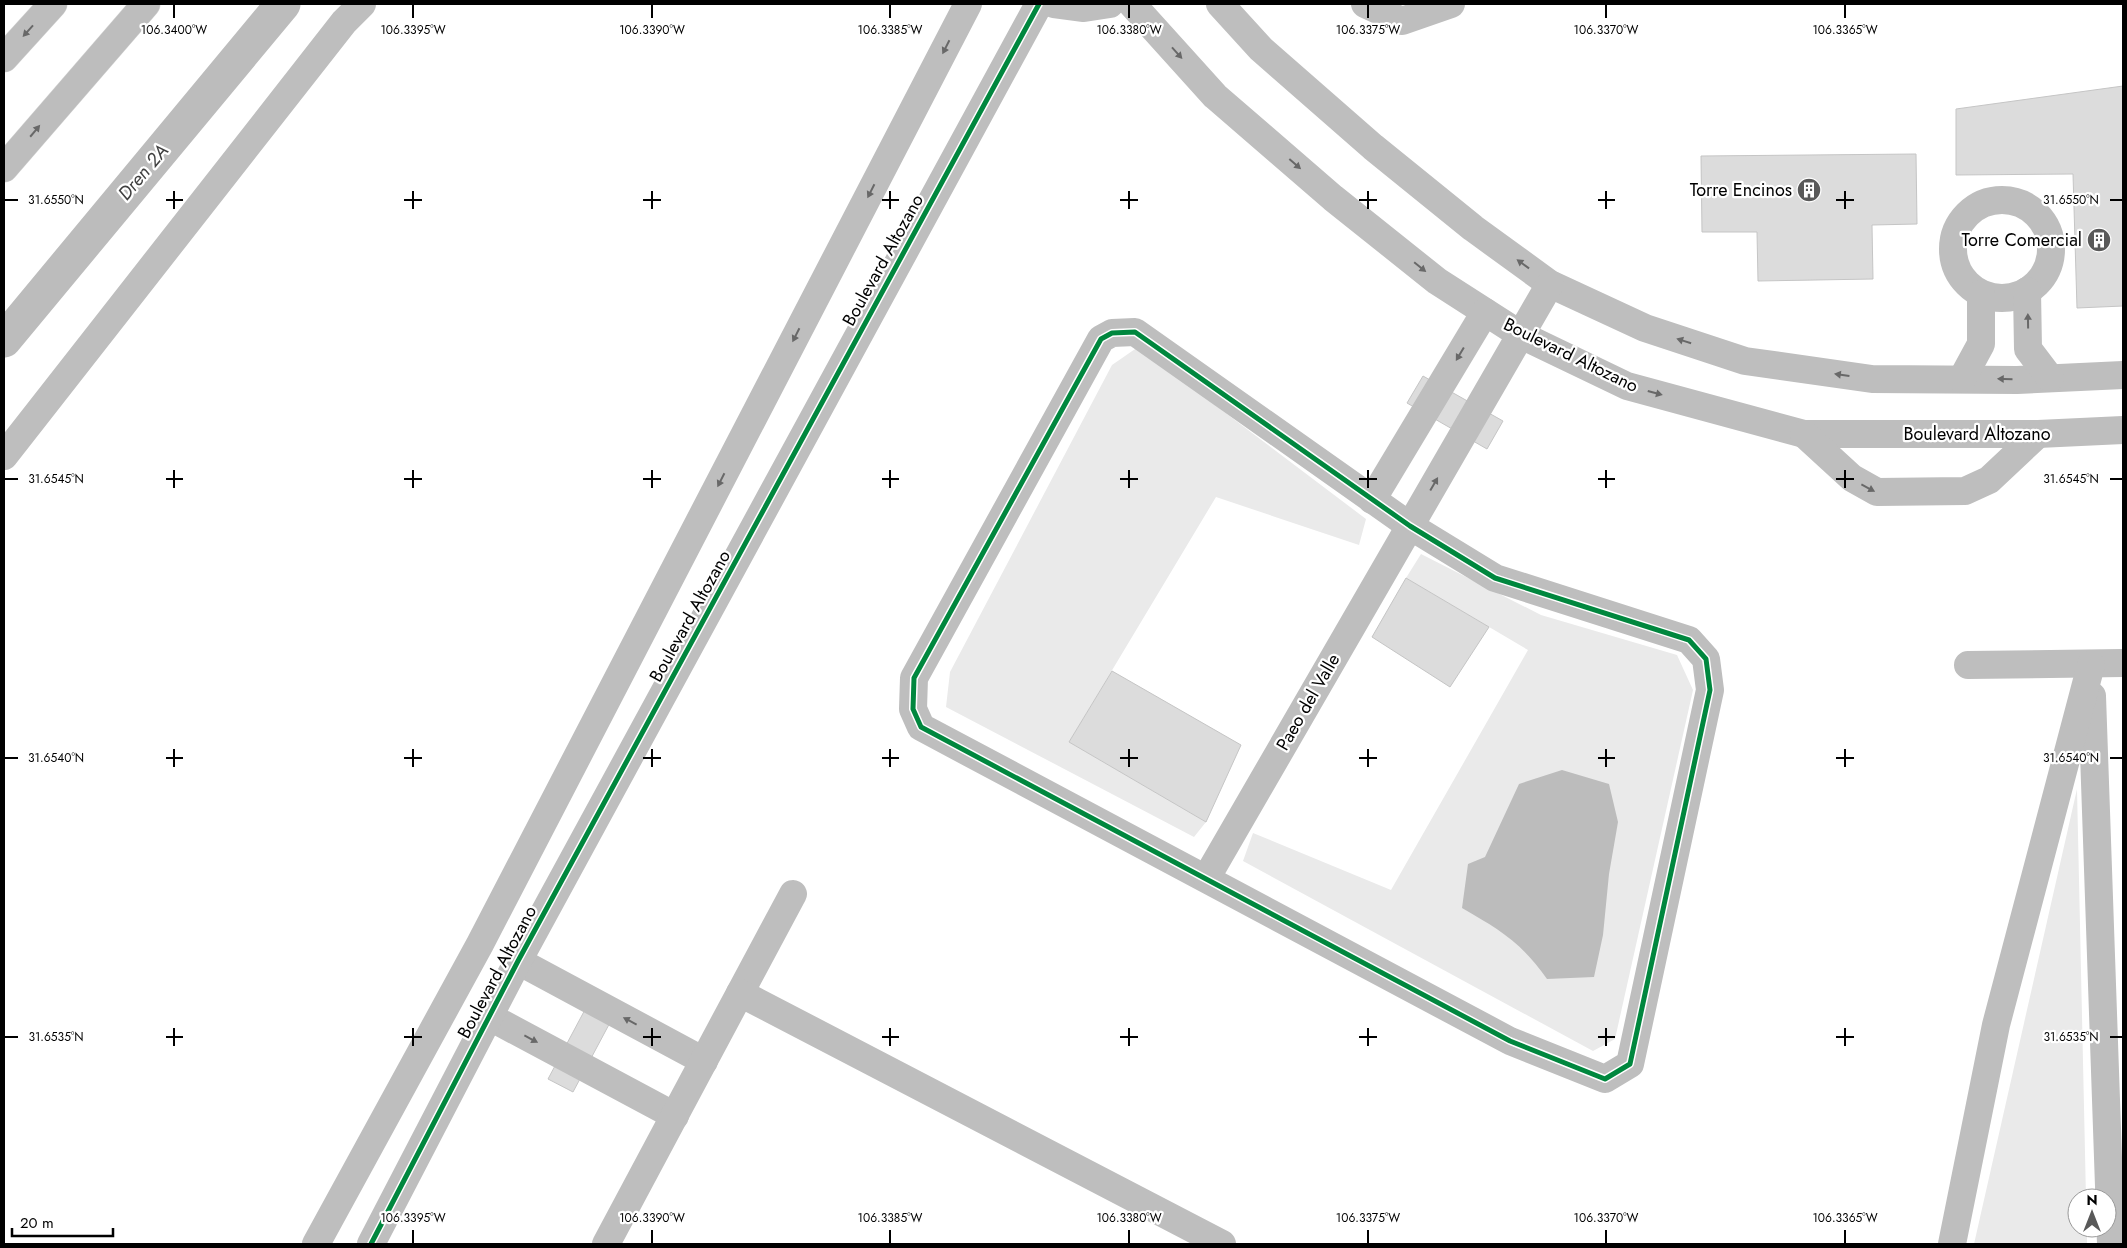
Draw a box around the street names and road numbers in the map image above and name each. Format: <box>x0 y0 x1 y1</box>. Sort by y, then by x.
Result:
street label: Boulevard Altozano <box>836 189 930 331</box>
street label: Boulevard Altozano <box>1499 311 1643 399</box>
street label: Boulevard Altozano <box>1904 421 2051 447</box>
street label: Boulevard Altozano <box>643 545 737 687</box>
street label: Paeo del Valle <box>1270 649 1346 755</box>
street label: Boulevard Altozano <box>451 901 543 1043</box>

